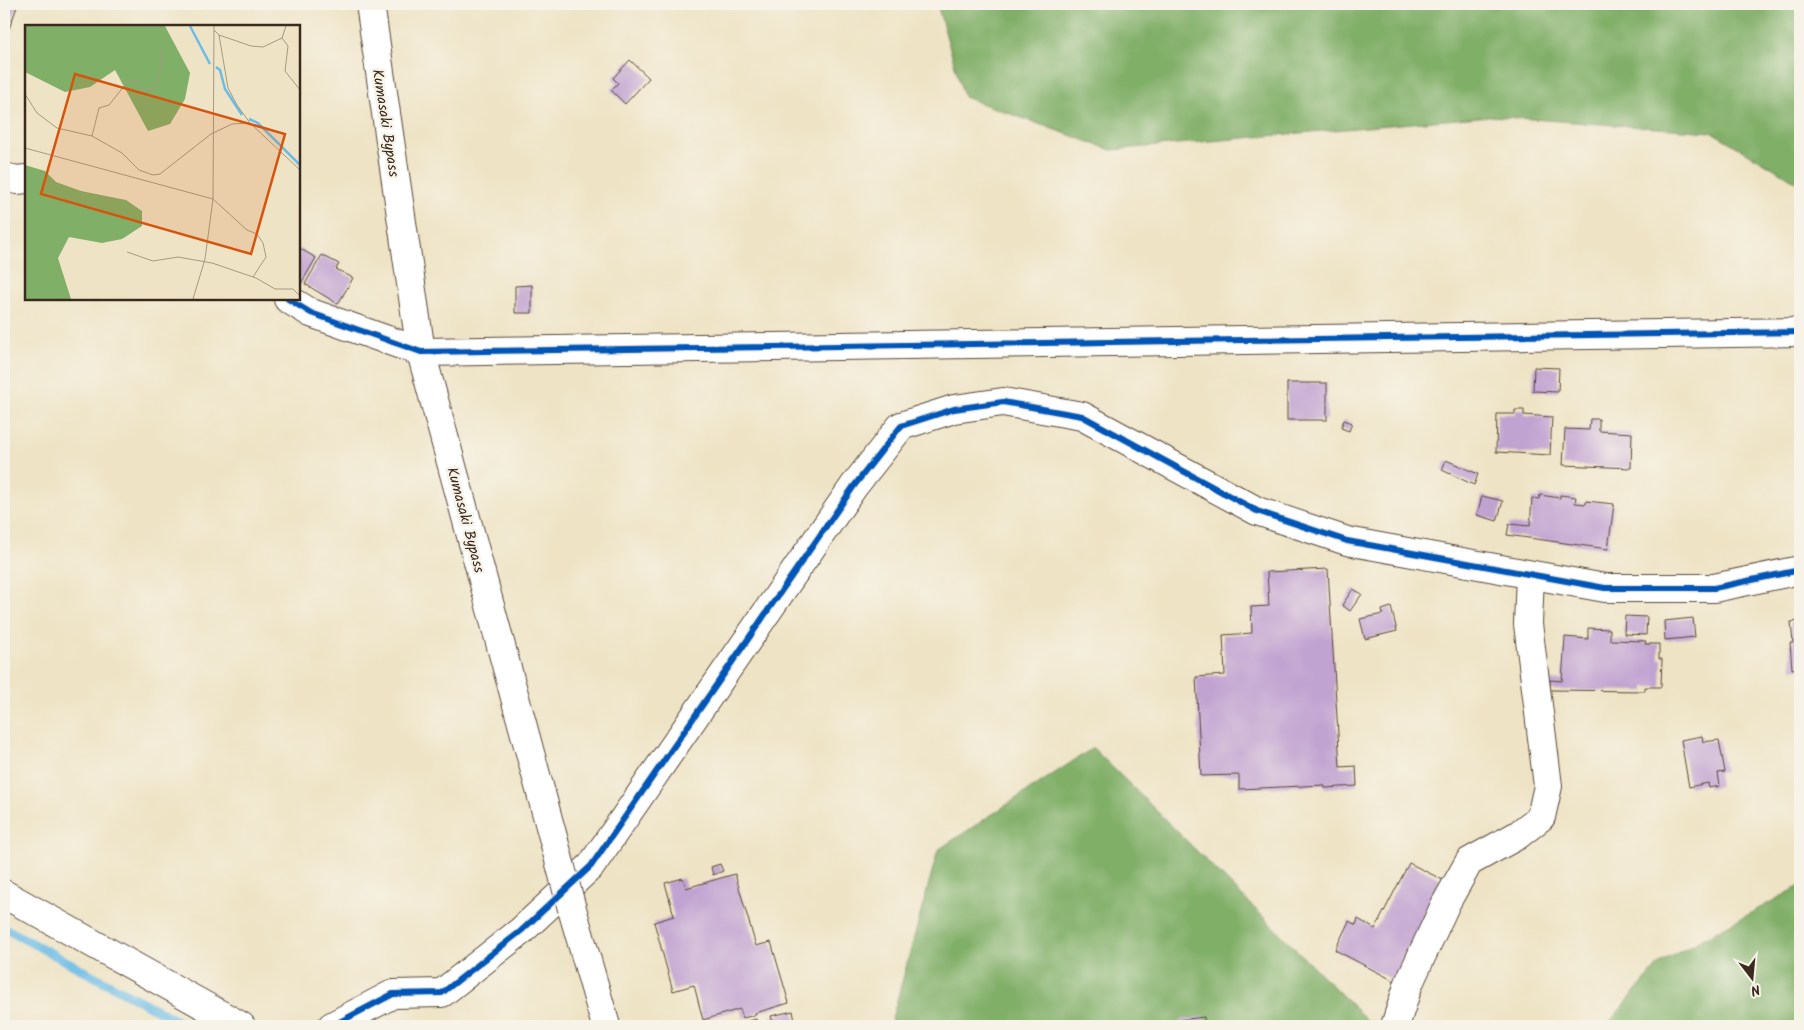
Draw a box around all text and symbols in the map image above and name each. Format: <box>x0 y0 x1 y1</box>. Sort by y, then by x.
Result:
inset map <box>25 25 300 300</box>
street label: Kumasaki Bypass <box>365 68 405 179</box>
street label: Kumasaki Bypass <box>439 465 491 576</box>
north arrow <box>1726 952 1776 1002</box>
text: N <box>1748 978 1763 1001</box>

